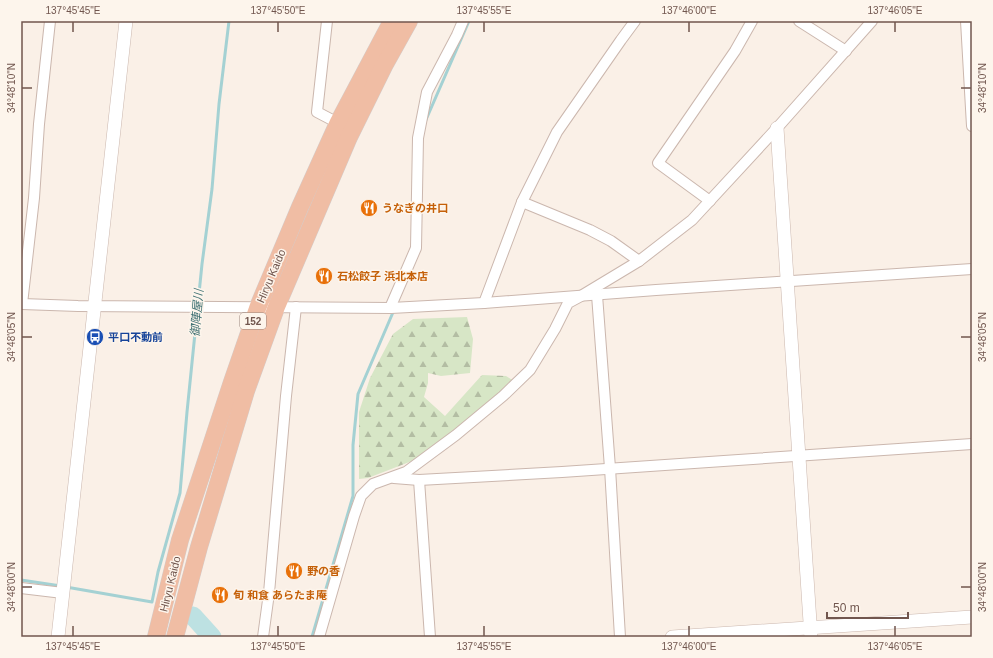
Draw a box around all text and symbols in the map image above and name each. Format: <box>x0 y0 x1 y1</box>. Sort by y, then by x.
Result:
text: 137°45'45"E <box>45 5 101 16</box>
text: 137°45'50"E <box>250 5 306 16</box>
text: 137°45'55"E <box>456 5 512 16</box>
text: 137°46'00"E <box>661 5 717 16</box>
text: 137°46'05"E <box>867 5 923 16</box>
text: 34°48'10"N <box>6 63 17 113</box>
text: 34°48'10"N <box>977 63 988 113</box>
restaurant icon: うなぎの井口 <box>359 198 379 218</box>
place label: うなぎの井口 <box>382 202 448 214</box>
street label: Hiryu Kaido <box>254 247 288 305</box>
restaurant icon: 石松餃子 浜北本店 <box>314 266 334 286</box>
place label: 石松餃子 浜北本店 <box>337 270 428 282</box>
water label: 御陣屋川 <box>188 286 206 338</box>
text: 34°48'05"N <box>6 312 17 362</box>
text: 34°48'05"N <box>977 312 988 362</box>
road number: 152 <box>240 313 266 329</box>
bus stop icon: 平口不動前 <box>85 327 105 347</box>
place label: 平口不動前 <box>108 331 163 343</box>
street label: Hiryu Kaido <box>157 555 183 613</box>
restaurant icon: 野の香 <box>284 561 304 581</box>
text: 34°48'00"N <box>6 562 17 612</box>
text: 34°48'00"N <box>977 562 988 612</box>
place label: 野の香 <box>307 565 340 577</box>
restaurant icon: 旬 和食 あらたま庵 <box>210 585 230 605</box>
place label: 旬 和食 あらたま庵 <box>233 589 328 601</box>
scale bar <box>827 594 908 620</box>
text: 50 m <box>833 601 860 615</box>
text: 137°45'45"E <box>45 641 101 652</box>
text: 137°45'50"E <box>250 641 306 652</box>
text: 137°45'55"E <box>456 641 512 652</box>
text: 137°46'00"E <box>661 641 717 652</box>
text: 137°46'05"E <box>867 641 923 652</box>

